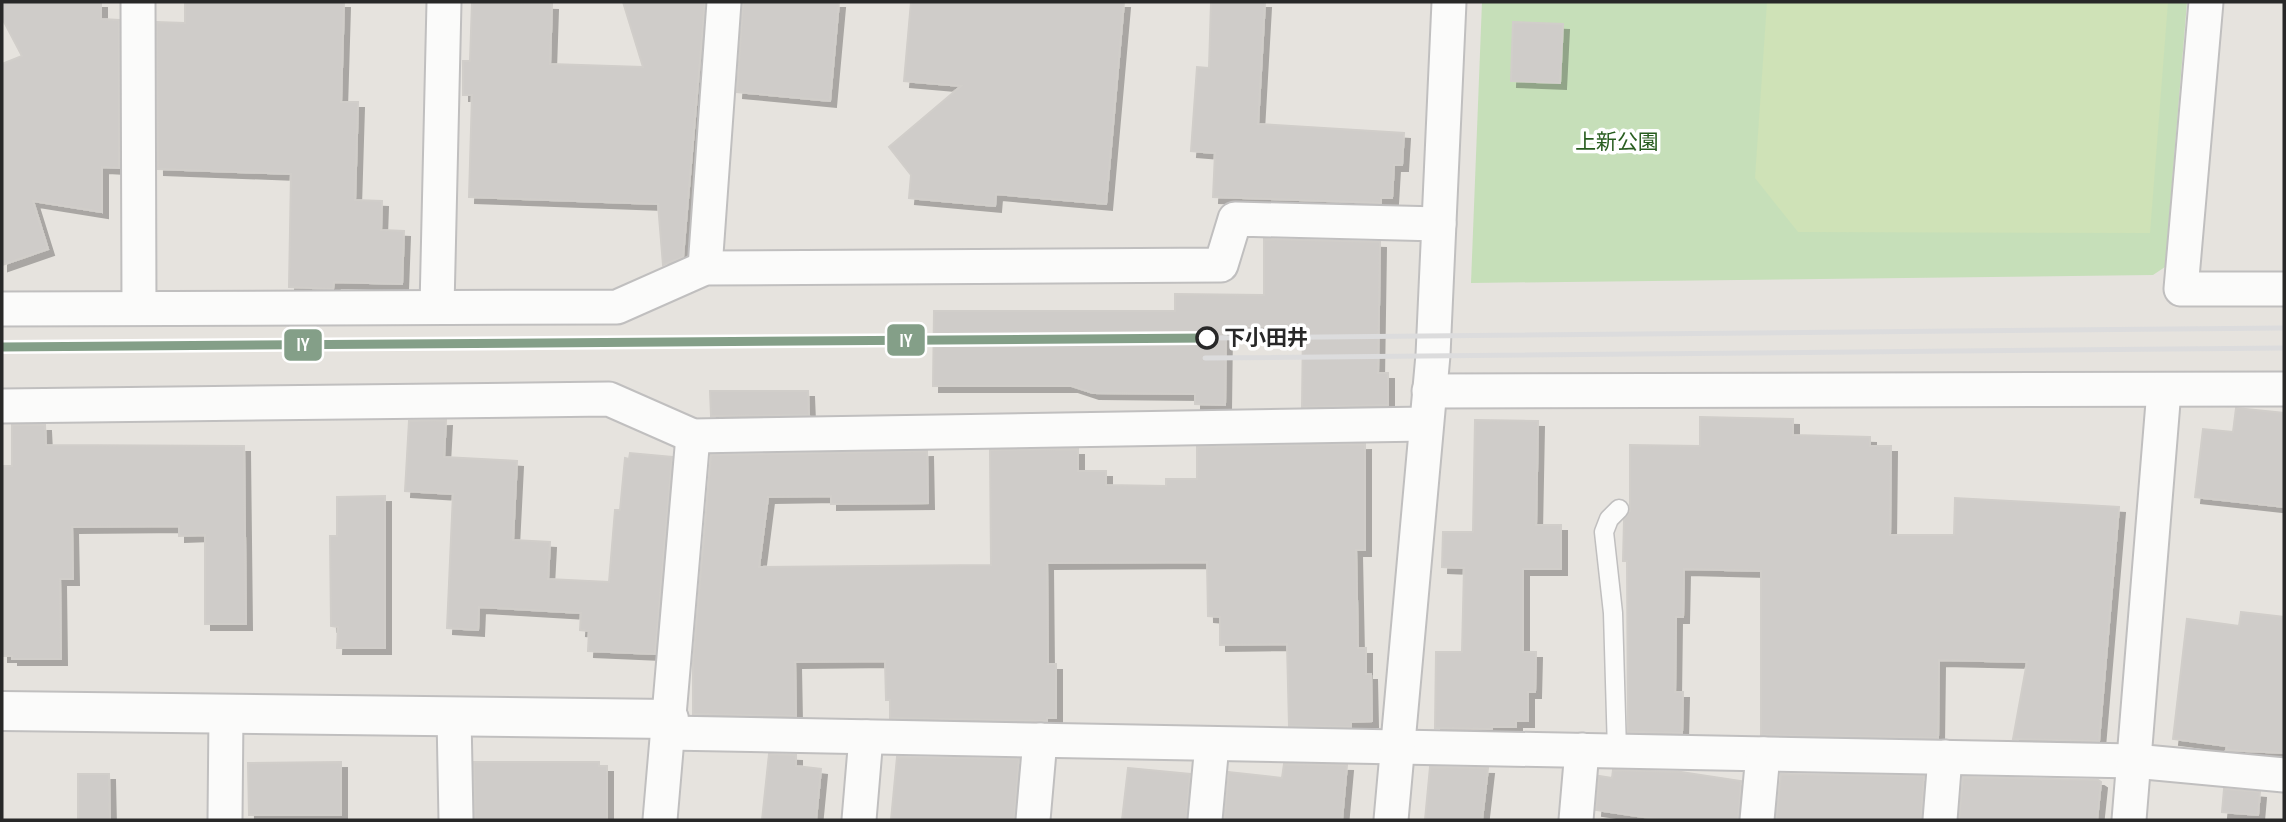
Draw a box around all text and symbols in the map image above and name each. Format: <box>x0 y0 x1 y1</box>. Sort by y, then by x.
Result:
park label: 上新公園 <box>1575 130 1659 155</box>
line badge: IY <box>886 323 926 357</box>
place label: 下小田井 <box>1224 326 1308 351</box>
marker: 下小田井 <box>1196 327 1218 349</box>
line badge: IY <box>283 328 323 362</box>
text: IY <box>900 330 913 353</box>
text: IY <box>297 334 310 357</box>

